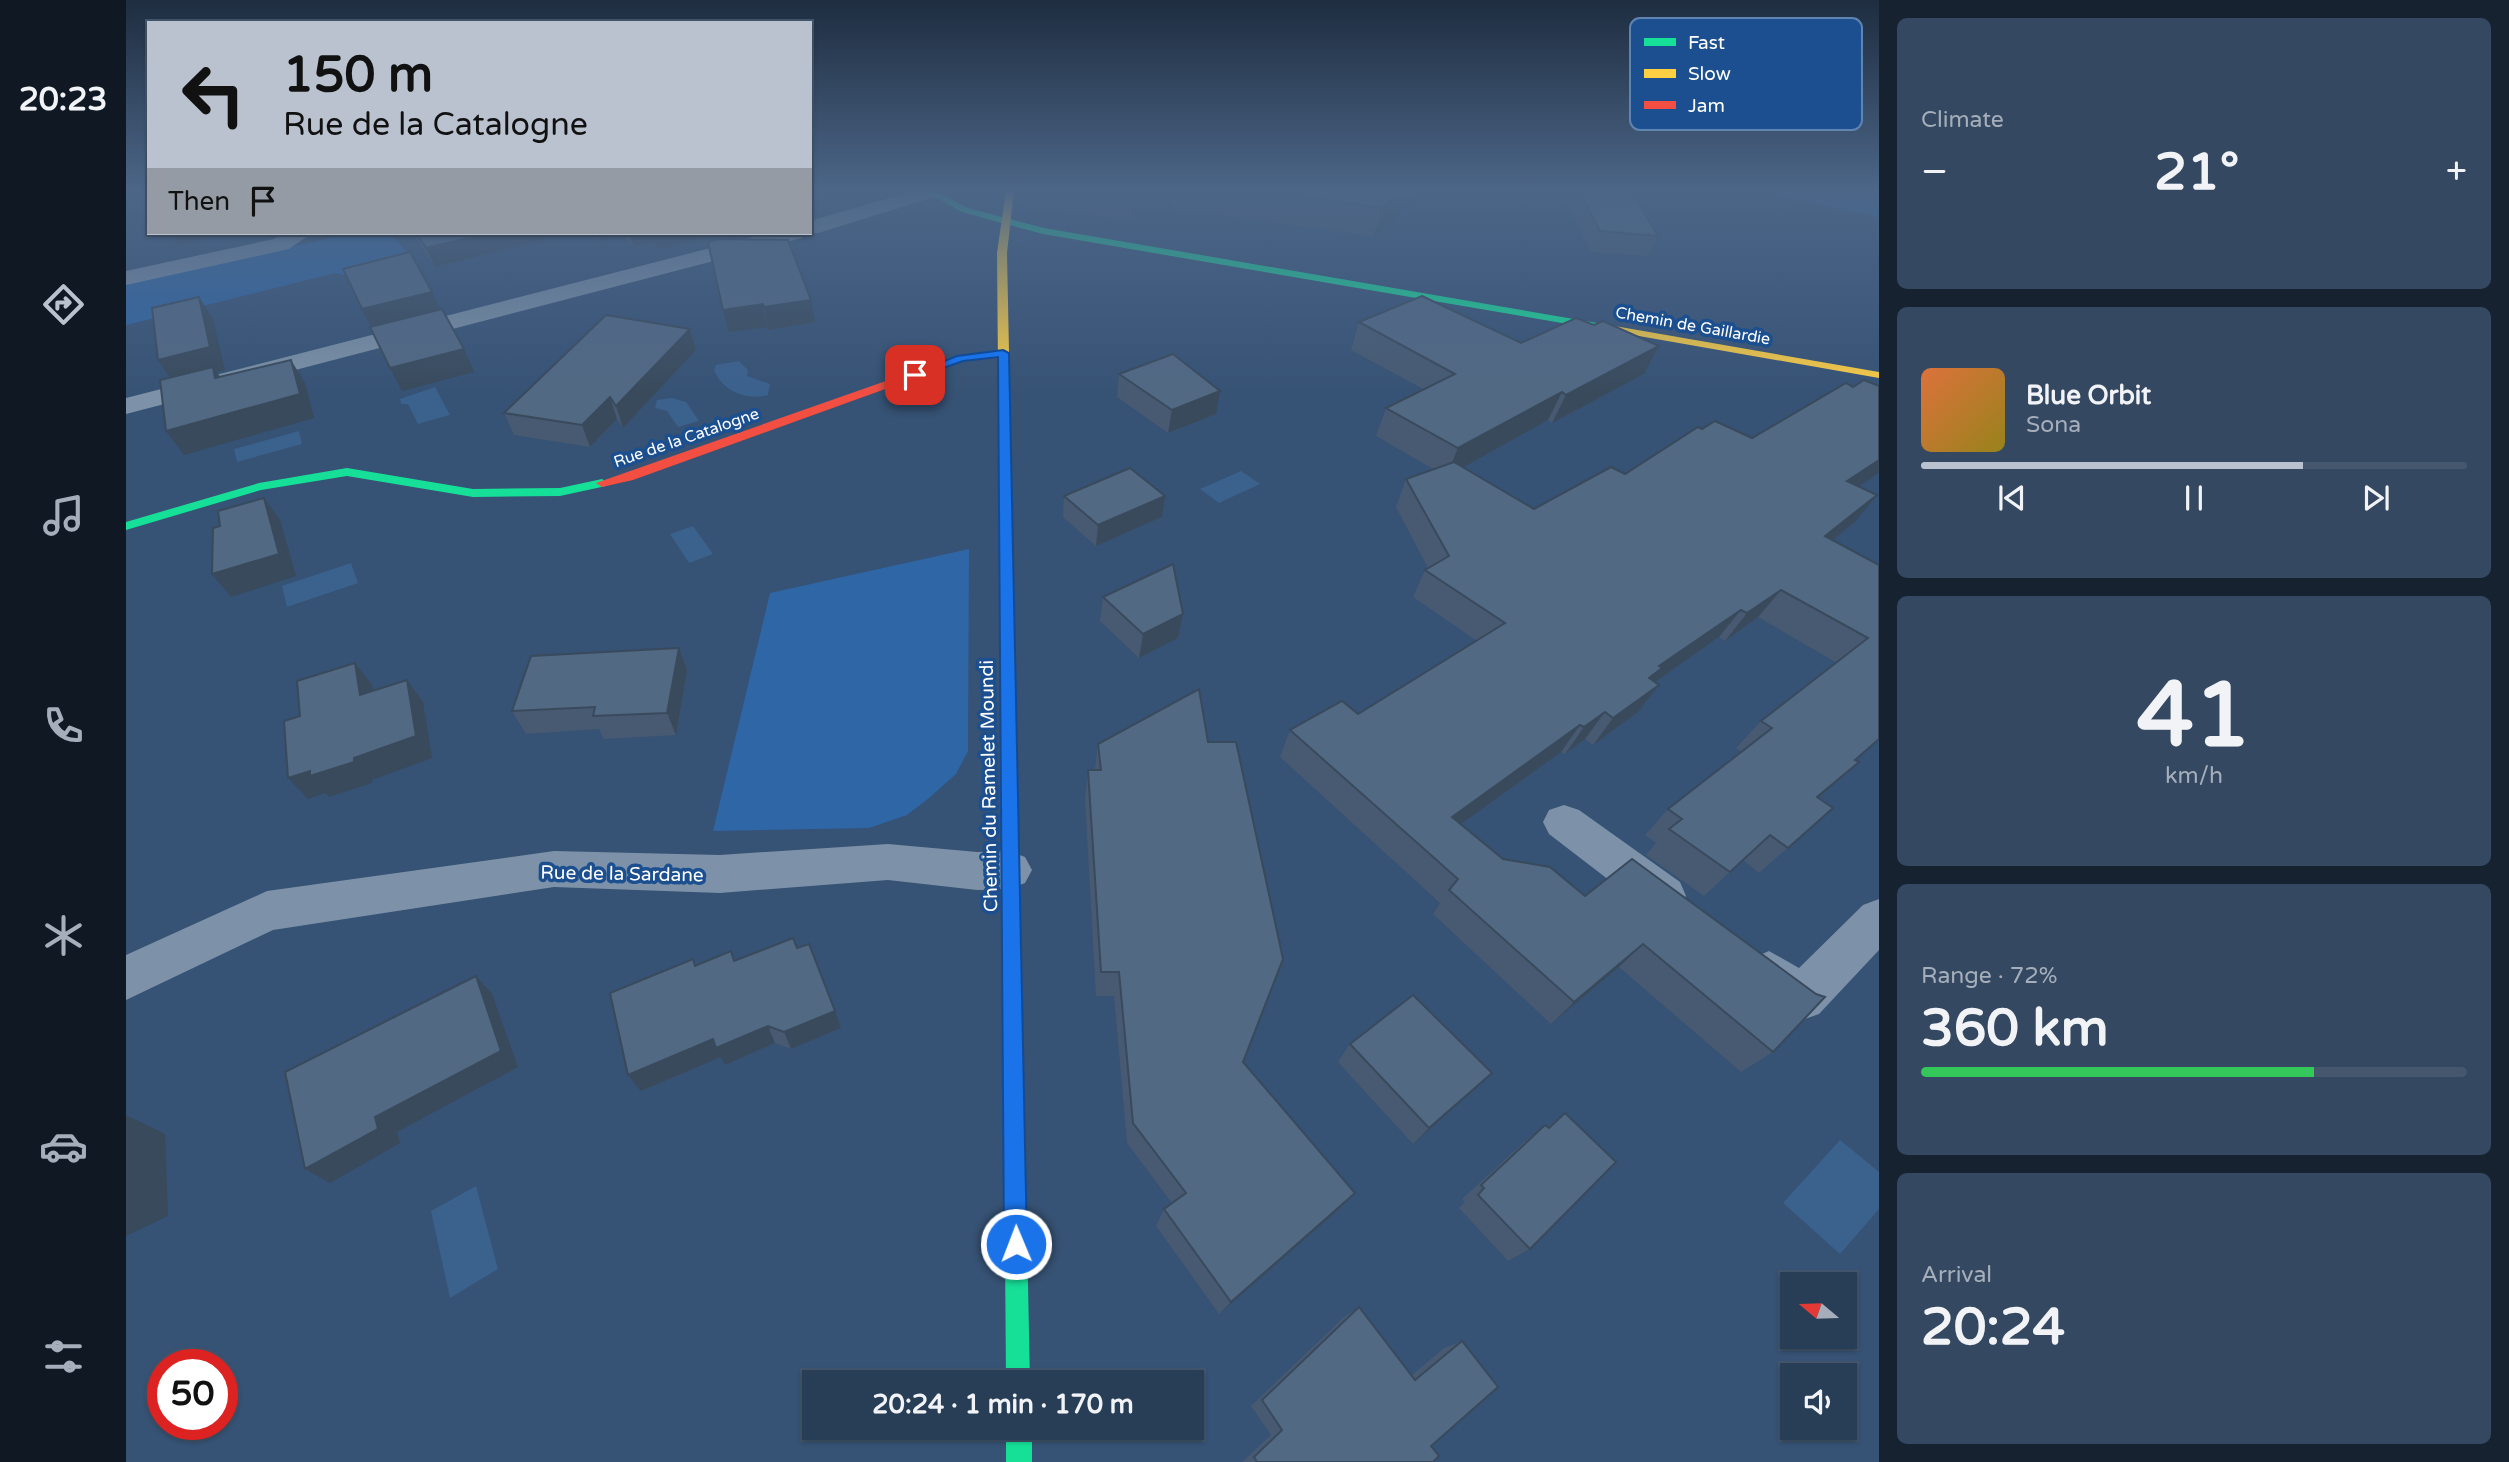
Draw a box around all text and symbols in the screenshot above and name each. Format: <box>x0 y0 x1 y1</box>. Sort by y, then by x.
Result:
legend <box>1630 18 1862 130</box>
text: Fast <box>1688 32 1725 54</box>
text: 150 m <box>283 46 433 105</box>
icon: left <box>168 49 259 140</box>
text: Slow <box>1688 63 1731 85</box>
text: 20:23 <box>19 81 107 119</box>
text: Jam <box>1688 95 1725 117</box>
text: Rue de la Catalogne <box>283 106 588 144</box>
text: Climate <box>1921 106 2004 134</box>
text: 21° <box>2154 141 2239 204</box>
text: − <box>1921 149 1948 195</box>
text: + <box>2446 149 2467 195</box>
icon: arrive <box>244 182 282 220</box>
text: Then <box>168 186 230 217</box>
icon: directions <box>39 280 88 329</box>
street label: Chemin de Gaillardie <box>1614 303 1772 349</box>
pin <box>885 345 945 405</box>
icon: arrive <box>896 356 934 394</box>
text: Blue Orbit <box>2026 380 2151 411</box>
street label: Rue de la Catalogne <box>611 404 762 472</box>
text: Sona <box>2026 411 2081 439</box>
icon: previous <box>1993 479 2031 517</box>
icon: pause <box>2175 479 2213 517</box>
icon: next <box>2357 479 2395 517</box>
icon: music <box>39 491 88 540</box>
street label: Chemin du Ramelet Moundi <box>976 660 1002 912</box>
text: 41 <box>2137 661 2251 771</box>
icon: phone <box>39 701 88 750</box>
text: km/h <box>2165 762 2223 790</box>
street label: Rue de la Sardane <box>540 862 704 886</box>
icon: climate <box>39 911 88 960</box>
text: Range · 72% <box>1921 962 2057 990</box>
text: 360 km <box>1921 997 2109 1060</box>
icon: car <box>39 1122 88 1171</box>
position arrow <box>979 1207 1053 1281</box>
text: Arrival <box>1921 1261 1992 1289</box>
north arrow <box>1780 1272 1857 1349</box>
map controls <box>1780 1272 1857 1440</box>
text: 20:24 <box>1921 1296 2065 1359</box>
icon: filters <box>39 1332 88 1381</box>
speed limit sign: 50 <box>147 1349 238 1440</box>
button: sound <box>1780 1363 1857 1440</box>
text: 20:24 · 1 min · 170 m <box>872 1389 1134 1420</box>

